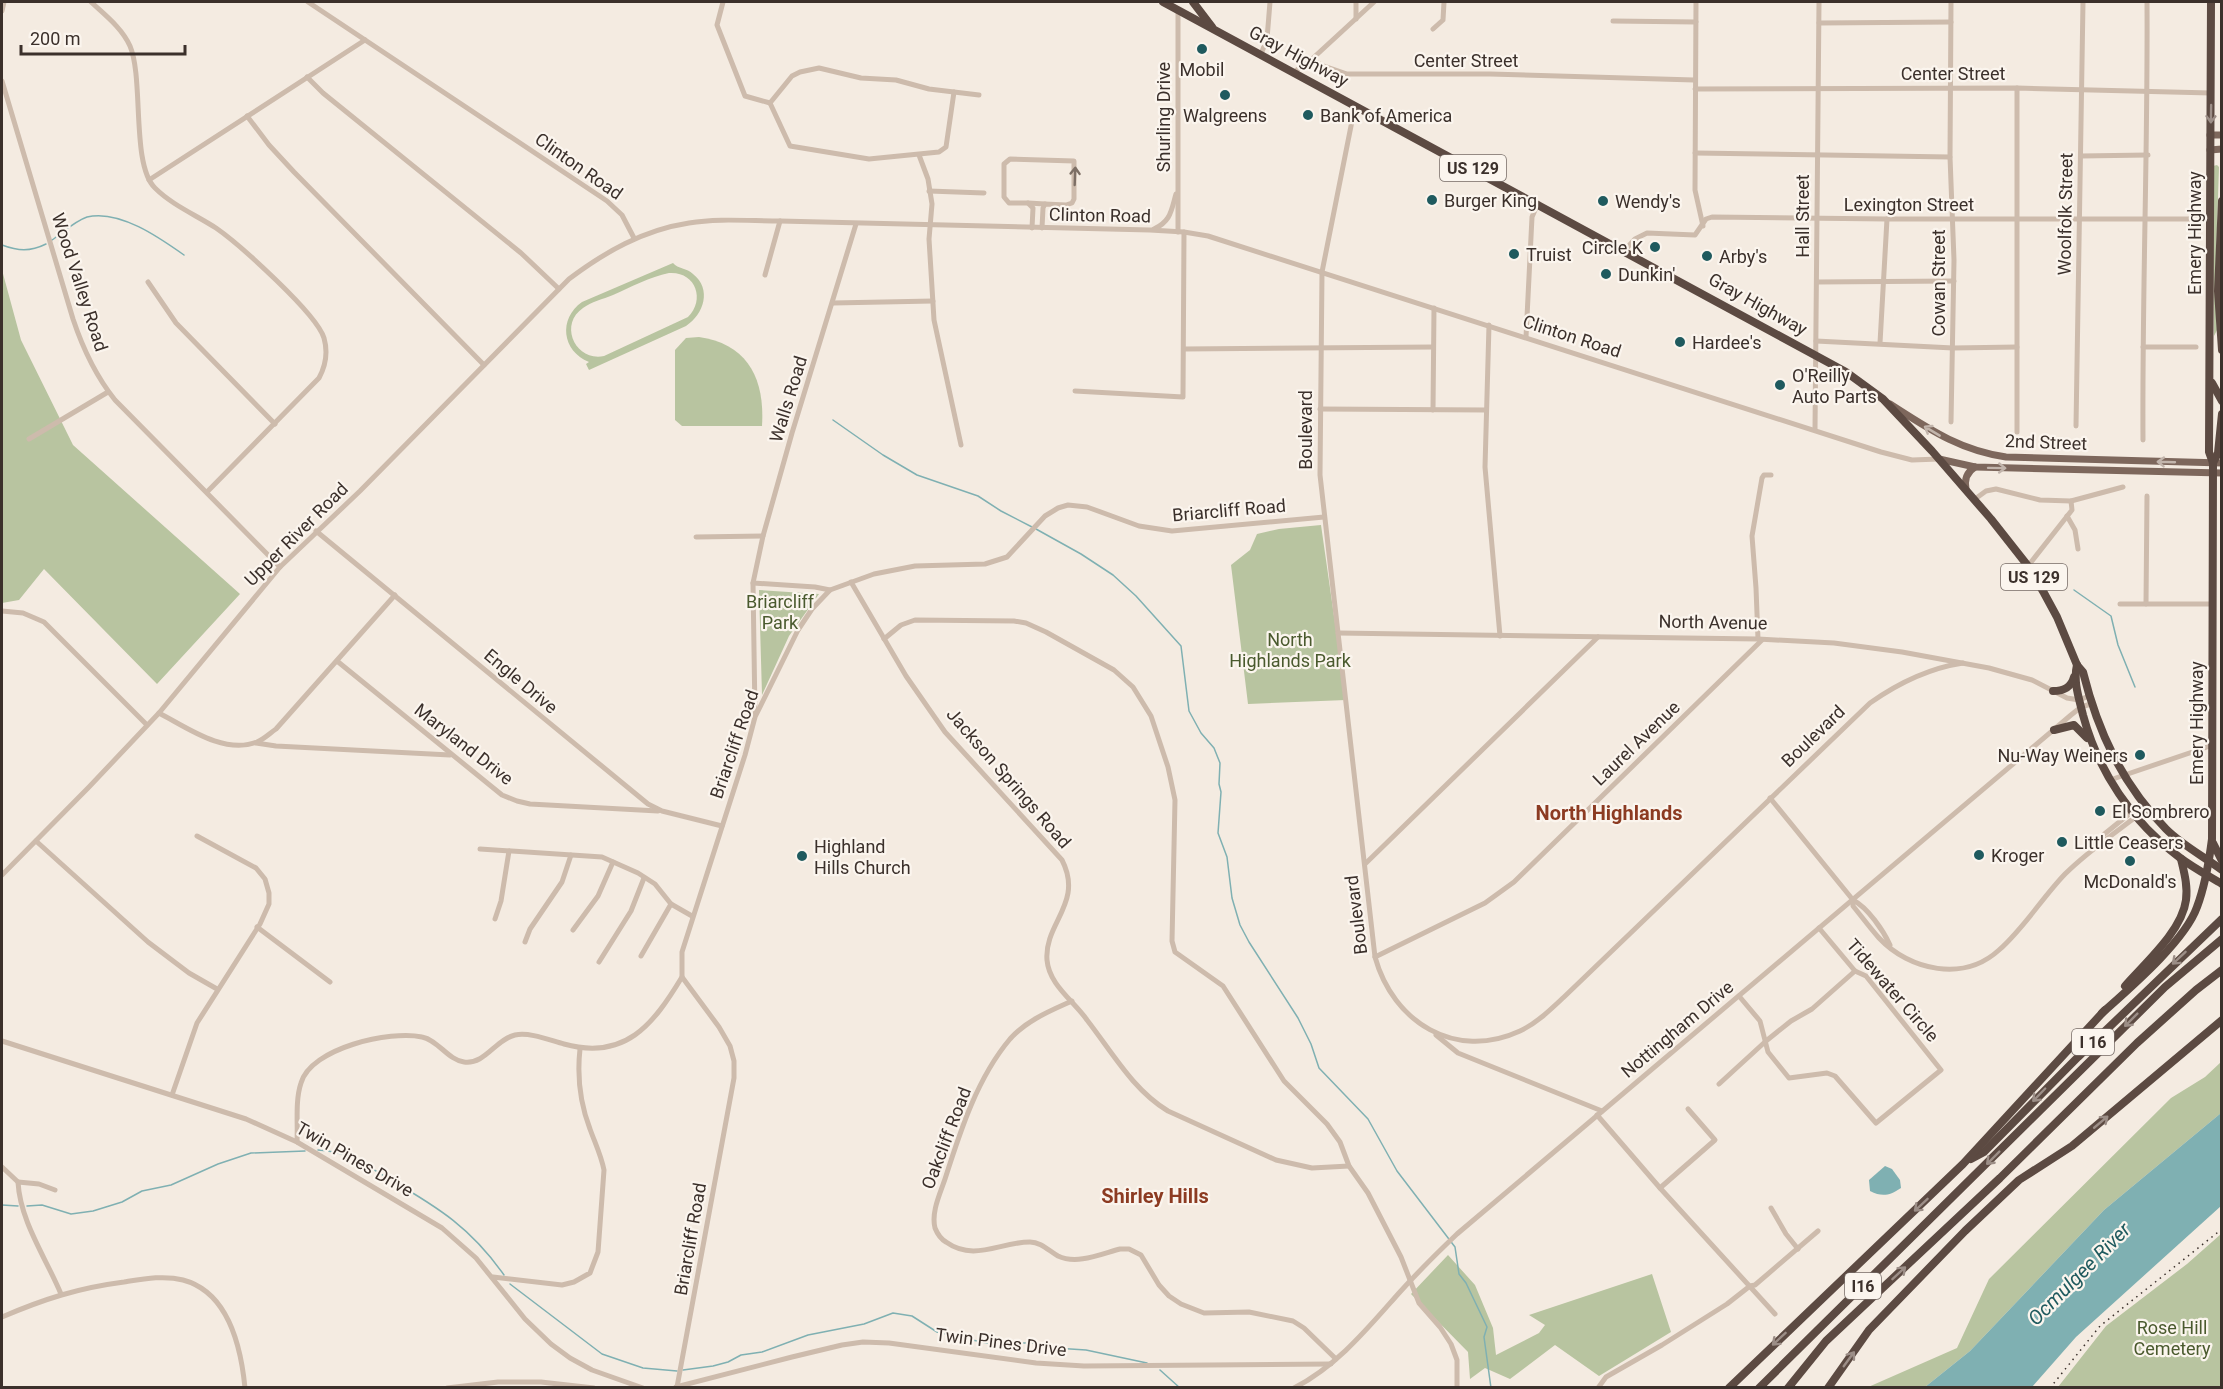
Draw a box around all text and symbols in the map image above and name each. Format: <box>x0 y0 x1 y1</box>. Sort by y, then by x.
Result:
scale bar <box>21 18 184 56</box>
street label: Gray Highway <box>1246 21 1353 91</box>
text: 200 m <box>30 28 81 49</box>
marker: Mobil <box>1195 42 1209 56</box>
street label: Center Street <box>1414 50 1518 71</box>
place label: Mobil <box>1180 59 1224 80</box>
street label: Shurling Drive <box>1153 62 1174 172</box>
street label: Center Street <box>1901 63 2005 84</box>
marker: Walgreens <box>1218 88 1232 102</box>
one-way arrow <box>2205 104 2216 124</box>
place label: Walgreens <box>1183 105 1267 126</box>
place label: Bank of America <box>1320 105 1452 126</box>
marker: Bank of America <box>1301 108 1315 122</box>
street label: Clinton Road <box>531 128 627 204</box>
street label: Woolfolk Street <box>2053 152 2077 275</box>
road number: US 129 <box>1440 155 1506 181</box>
one-way arrow <box>1069 166 1081 186</box>
street label: Emery Highway <box>2184 171 2205 295</box>
street label: Hall Street <box>1792 174 1813 258</box>
place label: Burger King <box>1444 190 1537 211</box>
place label: Wendy's <box>1615 191 1681 212</box>
marker: Burger King <box>1425 193 1439 207</box>
marker: Wendy's <box>1596 194 1610 208</box>
street label: Lexington Street <box>1844 194 1974 215</box>
street label: Clinton Road <box>1049 204 1151 226</box>
street label: Wood Valley Road <box>48 210 112 354</box>
street label: Cowan Street <box>1928 229 1949 337</box>
place label: Circle K <box>1582 237 1644 258</box>
marker: Circle K <box>1648 240 1662 254</box>
place label: Truist <box>1526 244 1572 265</box>
place label: Arby's <box>1719 246 1767 267</box>
marker: Truist <box>1507 247 1521 261</box>
marker: Arby's <box>1700 249 1714 263</box>
place label: Dunkin' <box>1618 264 1675 285</box>
marker: Dunkin' <box>1599 267 1613 281</box>
street label: Gray Highway <box>1705 268 1811 340</box>
street label: Clinton Road <box>1520 310 1624 362</box>
place label: Hardee's <box>1692 332 1761 353</box>
marker: Hardee's <box>1673 335 1687 349</box>
street label: Walls Road <box>765 353 811 445</box>
place label: O'Reilly Auto Parts <box>1792 365 1877 407</box>
marker: O'Reilly Auto Parts <box>1773 378 1787 392</box>
street label: Boulevard <box>1295 390 1316 470</box>
one-way arrow <box>1924 424 1941 436</box>
street label: 2nd Street <box>2005 430 2088 454</box>
one-way arrow <box>2156 456 2176 468</box>
one-way arrow <box>1986 462 2006 473</box>
street label: Upper River Road <box>240 478 352 590</box>
street label: Briarcliff Road <box>1171 495 1287 525</box>
road number: US 129 <box>2001 564 2067 590</box>
park label: Briarcliff Park <box>746 591 815 633</box>
street label: North Avenue <box>1658 611 1768 633</box>
park label: North Highlands Park <box>1229 629 1352 671</box>
street label: Engle Drive <box>480 644 562 718</box>
street label: Emery Highway <box>2186 661 2207 785</box>
street label: Briarcliff Road <box>706 687 762 801</box>
street label: Laurel Avenue <box>1588 696 1684 790</box>
street label: Maryland Drive <box>410 699 518 789</box>
street label: Boulevard <box>1777 701 1849 771</box>
street label: Jackson Springs Road <box>942 704 1076 852</box>
place label: Nu-Way Weiners <box>1997 745 2128 766</box>
marker: Nu-Way Weiners <box>2133 748 2147 762</box>
district label: North Highlands <box>1536 801 1682 825</box>
place label: El Sombrero <box>2112 801 2210 822</box>
marker: El Sombrero <box>2093 804 2107 818</box>
place label: Little Ceasers <box>2074 832 2184 853</box>
marker: Little Ceasers <box>2055 835 2069 849</box>
place label: Highland Hills Church <box>814 836 911 878</box>
place label: Kroger <box>1991 845 2044 866</box>
marker: Kroger <box>1972 848 1986 862</box>
marker: Highland Hills Church <box>795 849 809 863</box>
marker: McDonald's <box>2123 854 2137 868</box>
place label: McDonald's <box>2083 871 2177 892</box>
street label: Boulevard <box>1341 874 1371 956</box>
street label: Tidewater Circle <box>1843 934 1943 1046</box>
one-way arrow <box>2171 951 2186 966</box>
street label: Nottingham Drive <box>1617 976 1737 1082</box>
one-way arrow <box>2124 1013 2139 1028</box>
road number: I 16 <box>2072 1029 2114 1055</box>
street label: Oakcliff Road <box>917 1084 975 1192</box>
one-way arrow <box>2032 1087 2047 1102</box>
one-way arrow <box>2093 1115 2109 1128</box>
street label: Twin Pines Drive <box>293 1117 417 1201</box>
one-way arrow <box>1985 1150 2000 1165</box>
street label: Briarcliff Road <box>670 1181 710 1297</box>
district label: Shirley Hills <box>1101 1184 1209 1208</box>
one-way arrow <box>1914 1198 1929 1212</box>
water label: Ocmulgee River <box>2023 1217 2136 1330</box>
one-way arrow <box>1891 1266 1906 1280</box>
road number: I16 <box>1845 1273 1881 1299</box>
park label: Rose Hill Cemetery <box>2134 1317 2211 1359</box>
street label: Twin Pines Drive <box>934 1324 1068 1360</box>
one-way arrow <box>1772 1332 1787 1346</box>
one-way arrow <box>1843 1351 1855 1367</box>

